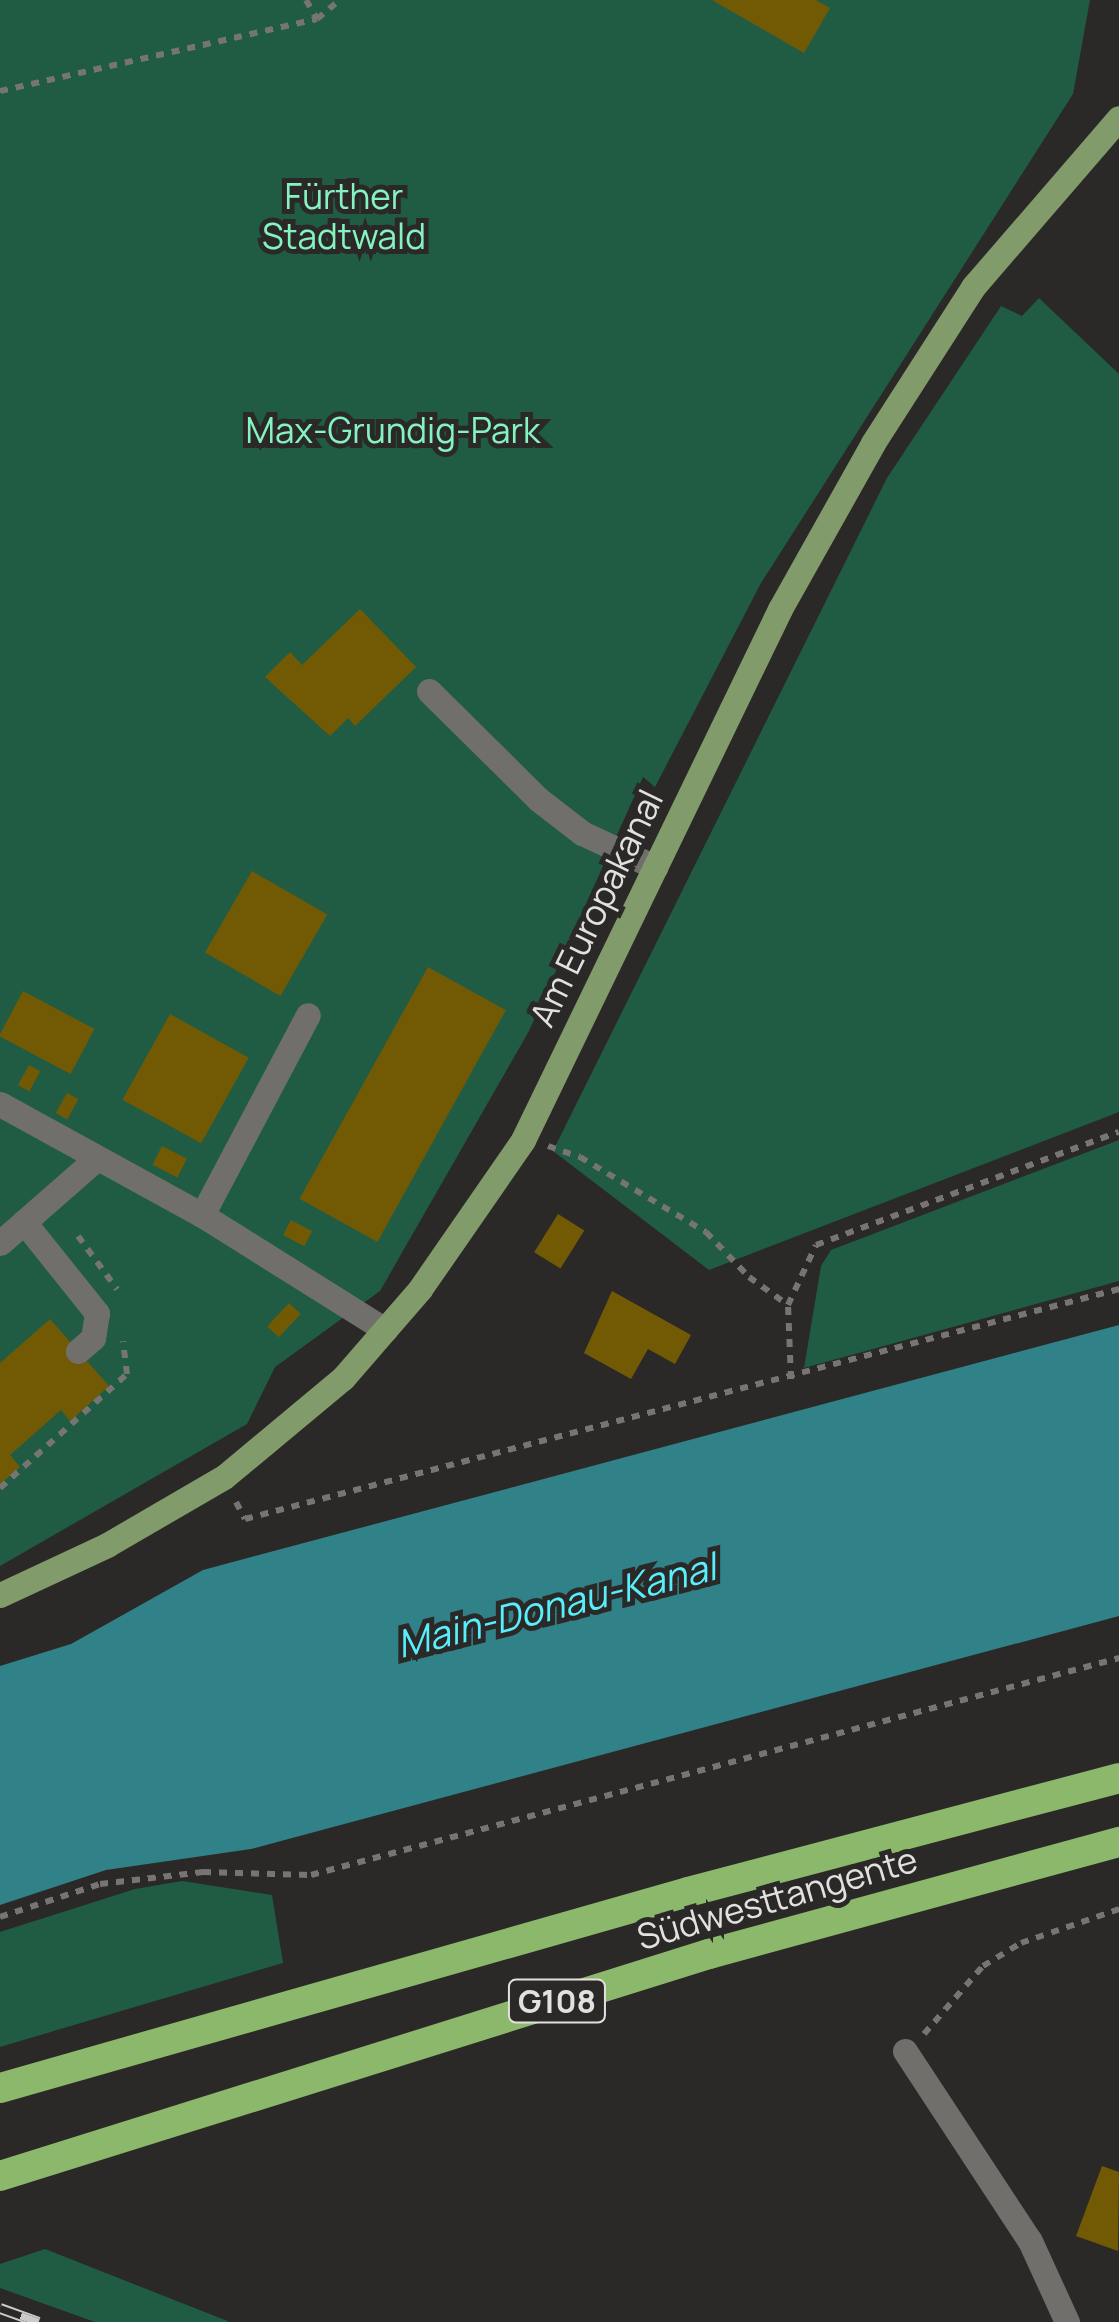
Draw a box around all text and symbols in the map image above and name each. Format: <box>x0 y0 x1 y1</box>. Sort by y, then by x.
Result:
park label: Fürther Stadtwald <box>262 175 426 257</box>
park label: Max-Grundig-Park <box>246 409 540 451</box>
street label: Am Europakanal <box>521 783 671 1033</box>
water label: Main-Donau-Kanal <box>392 1543 720 1667</box>
street label: Südwesttangente <box>632 1838 922 1958</box>
road number: G108 <box>507 1974 607 2028</box>

